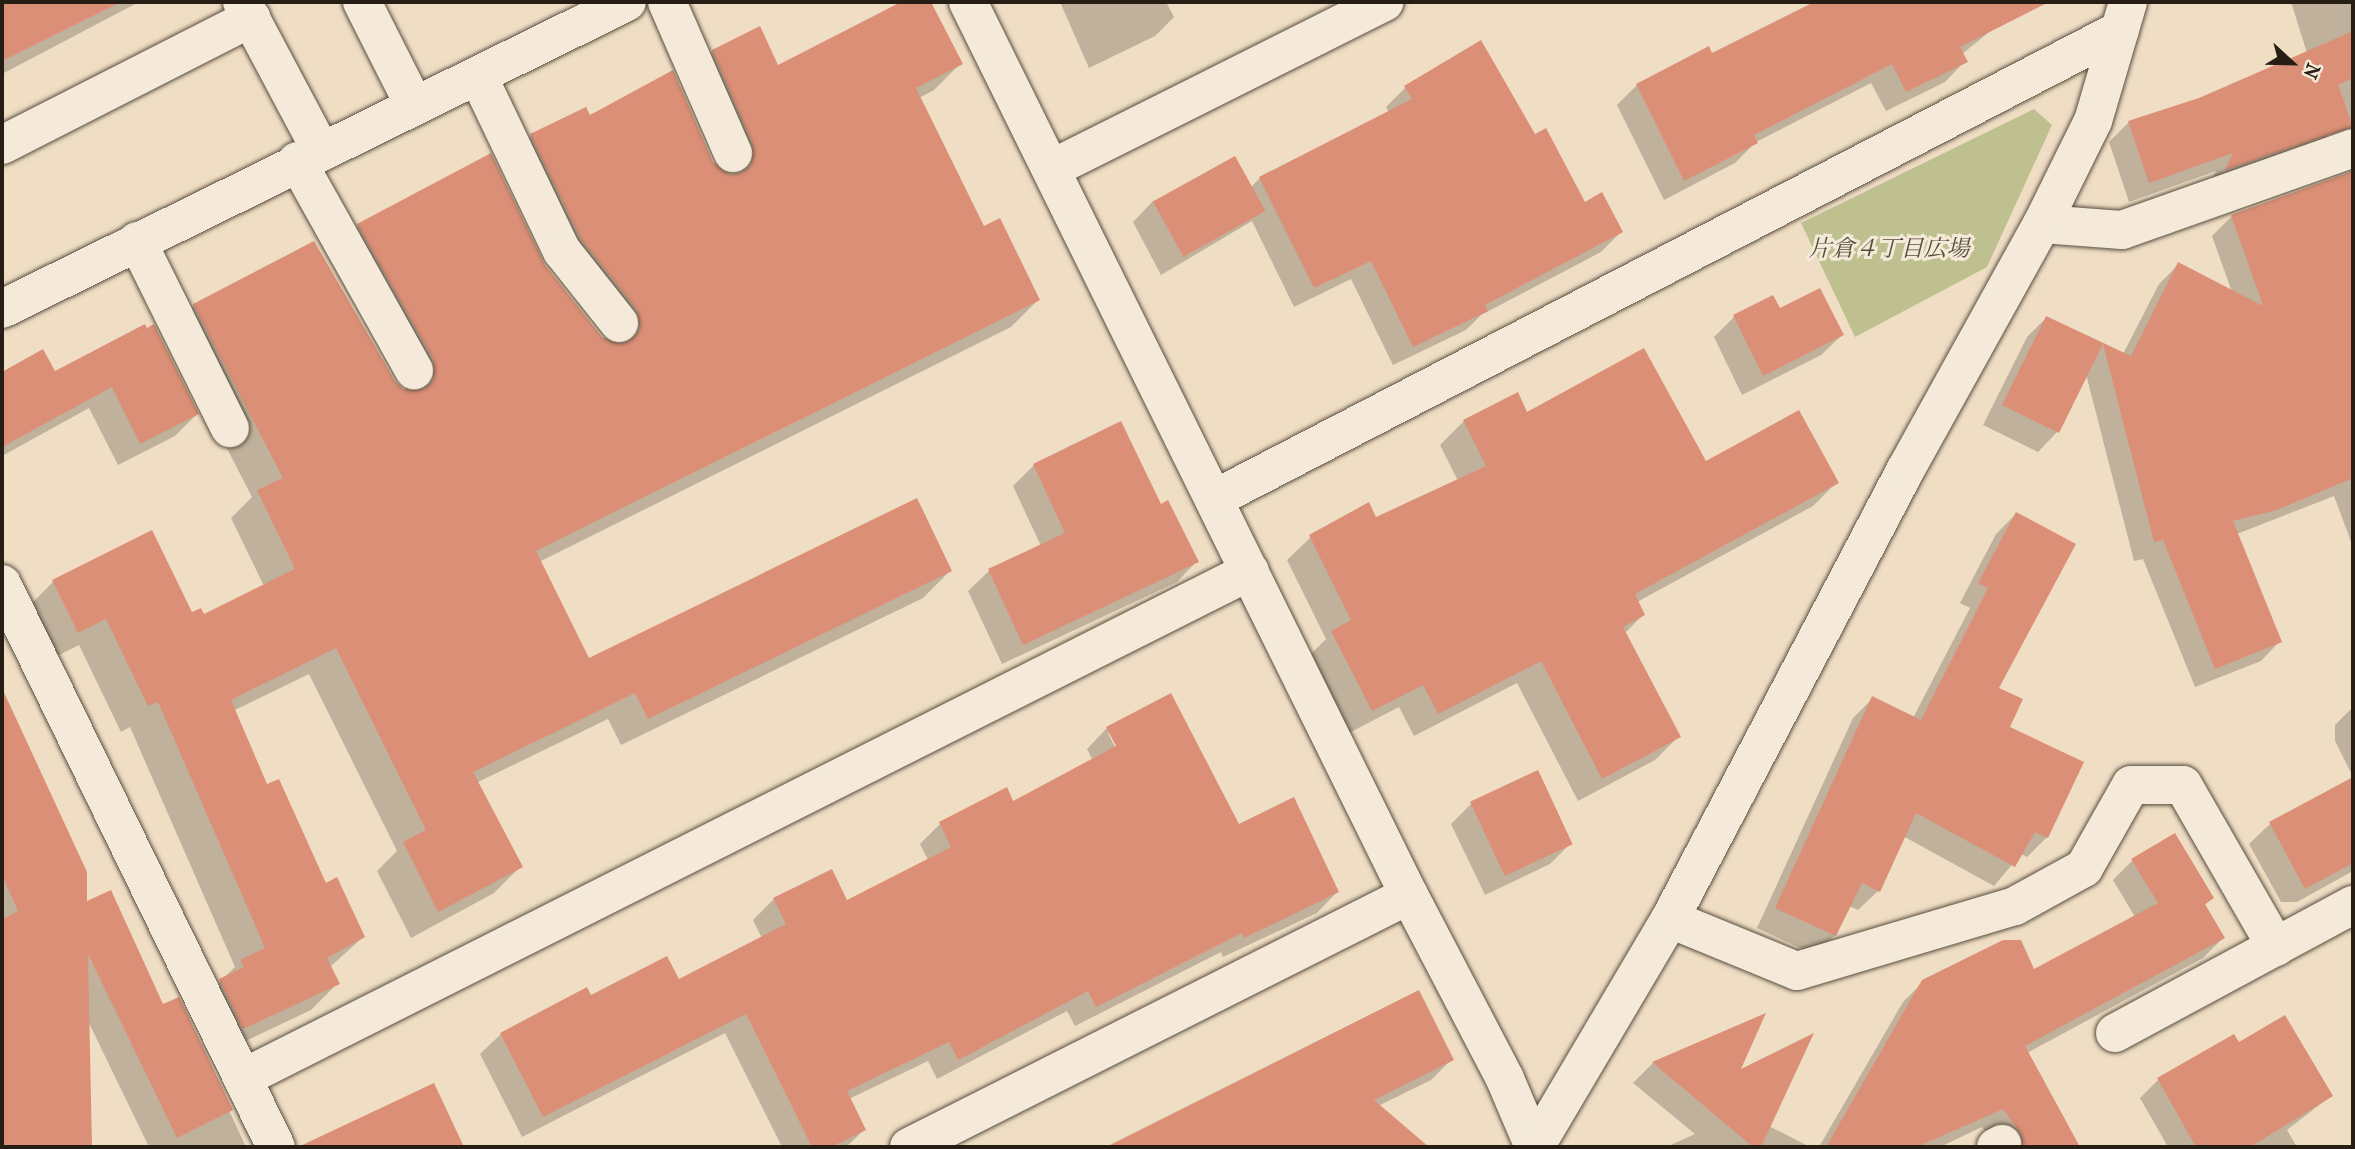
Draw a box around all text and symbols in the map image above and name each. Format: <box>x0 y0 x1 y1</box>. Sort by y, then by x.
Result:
north arrow <box>2257 28 2327 98</box>
text: N <box>2299 60 2324 82</box>
park label: 片倉４丁目広場 <box>1809 235 1969 263</box>

